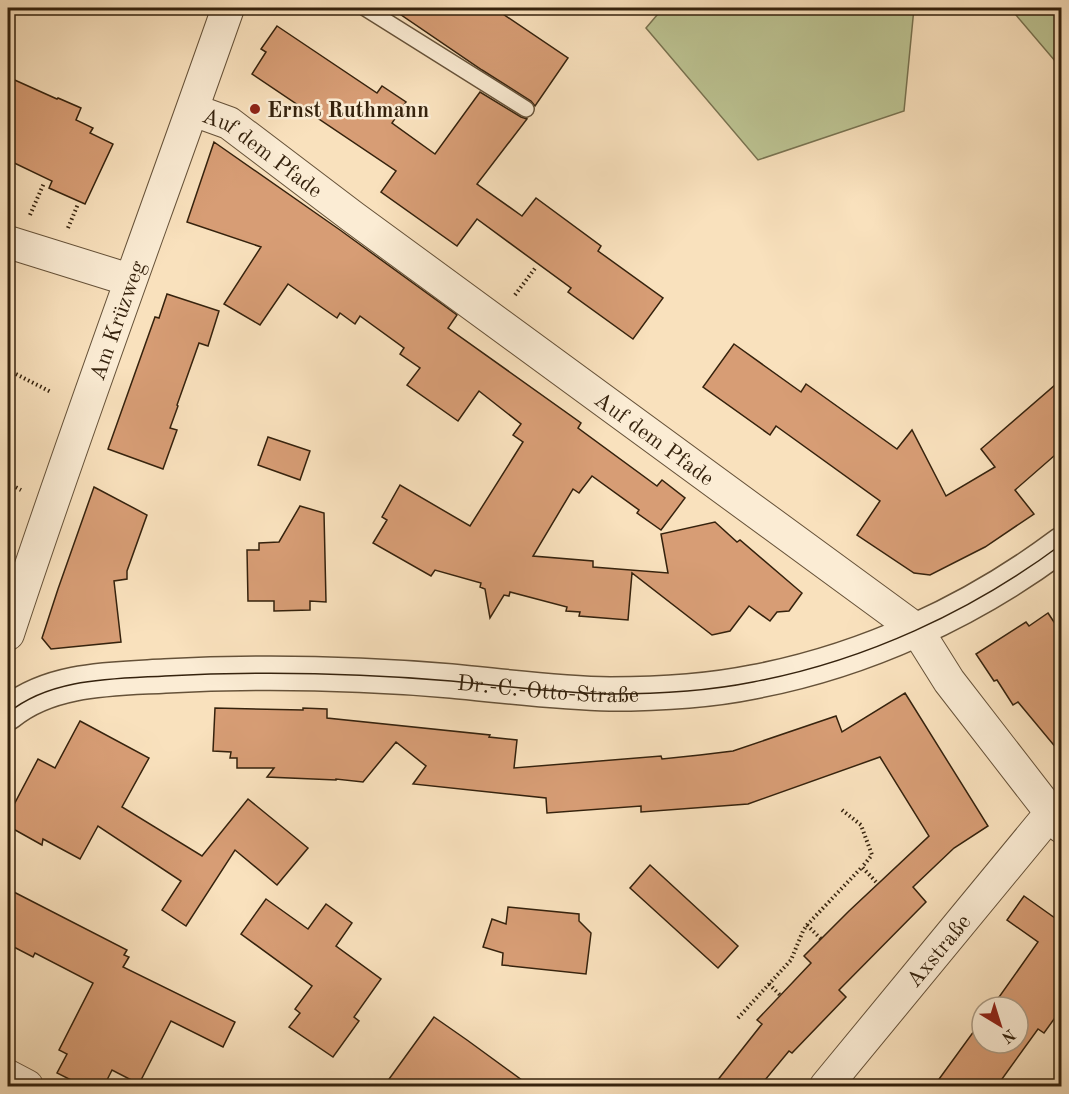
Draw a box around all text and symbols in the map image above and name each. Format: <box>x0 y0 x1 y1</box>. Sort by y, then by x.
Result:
place label: Ernst Ruthmann <box>267 100 429 122</box>
marker: Ernst Ruthmann <box>248 102 262 116</box>
street label: Auf dem Pfade <box>199 105 326 203</box>
street label: Am Krüzweg <box>87 258 150 384</box>
street label: Auf dem Pfade <box>590 389 717 490</box>
street label: Dr.-C.-Otto-Straße <box>456 673 639 707</box>
street label: Axstraße <box>903 911 976 992</box>
north arrow <box>970 995 1030 1055</box>
text: N <box>998 1025 1018 1046</box>

